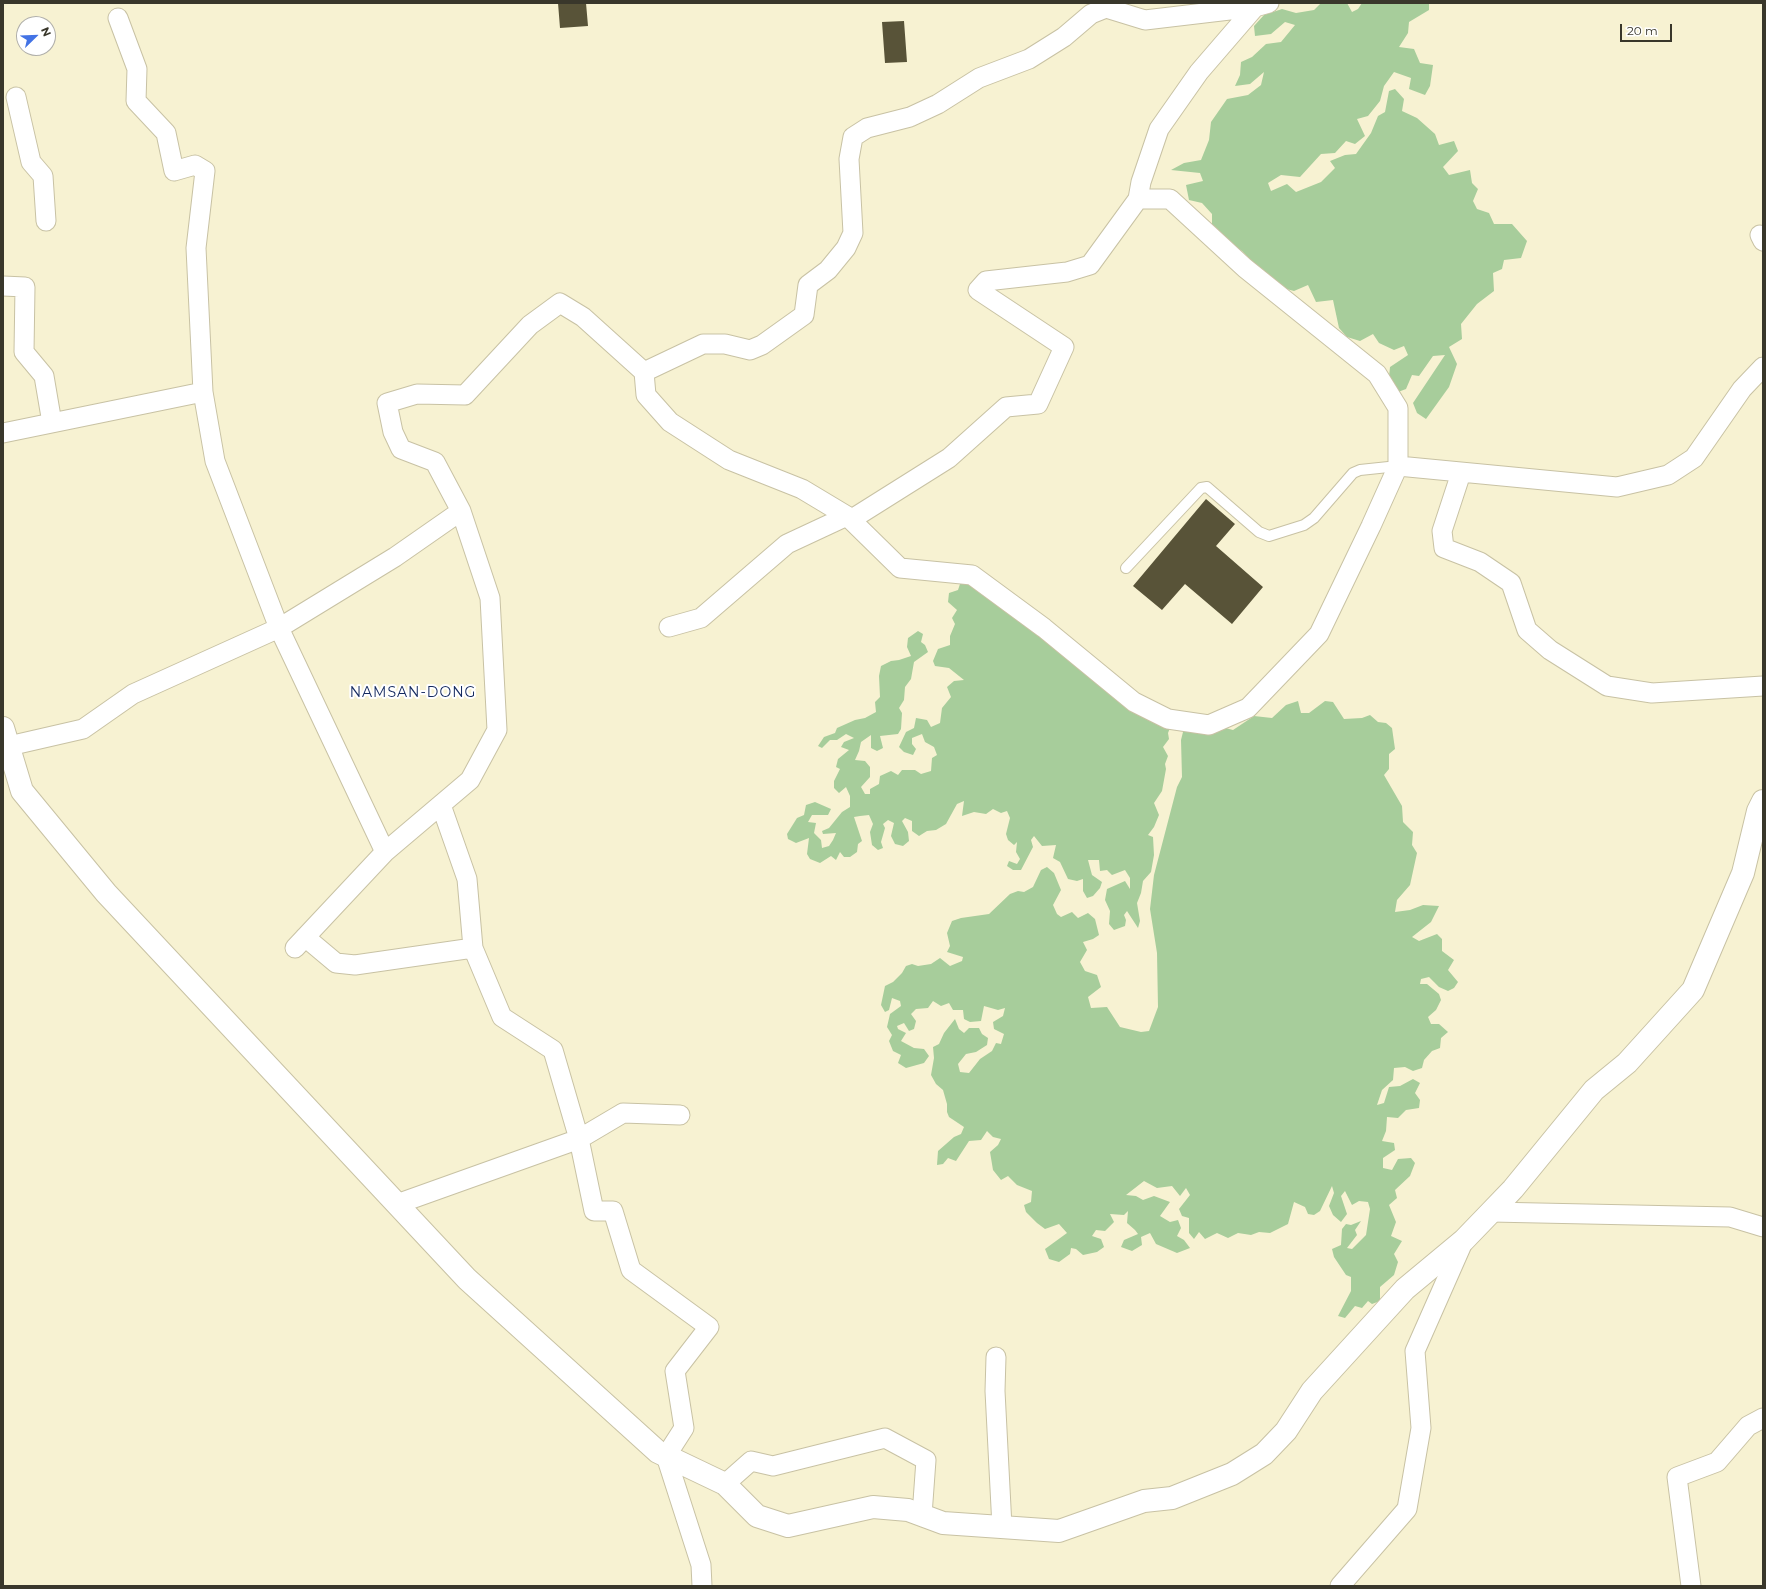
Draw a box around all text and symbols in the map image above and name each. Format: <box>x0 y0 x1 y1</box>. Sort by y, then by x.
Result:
north arrow <box>16 16 56 56</box>
scale bar <box>1622 16 1674 42</box>
text: 20 m <box>1627 23 1658 38</box>
text: N <box>38 25 54 39</box>
district label: NAMSAN-DONG <box>350 685 476 701</box>

